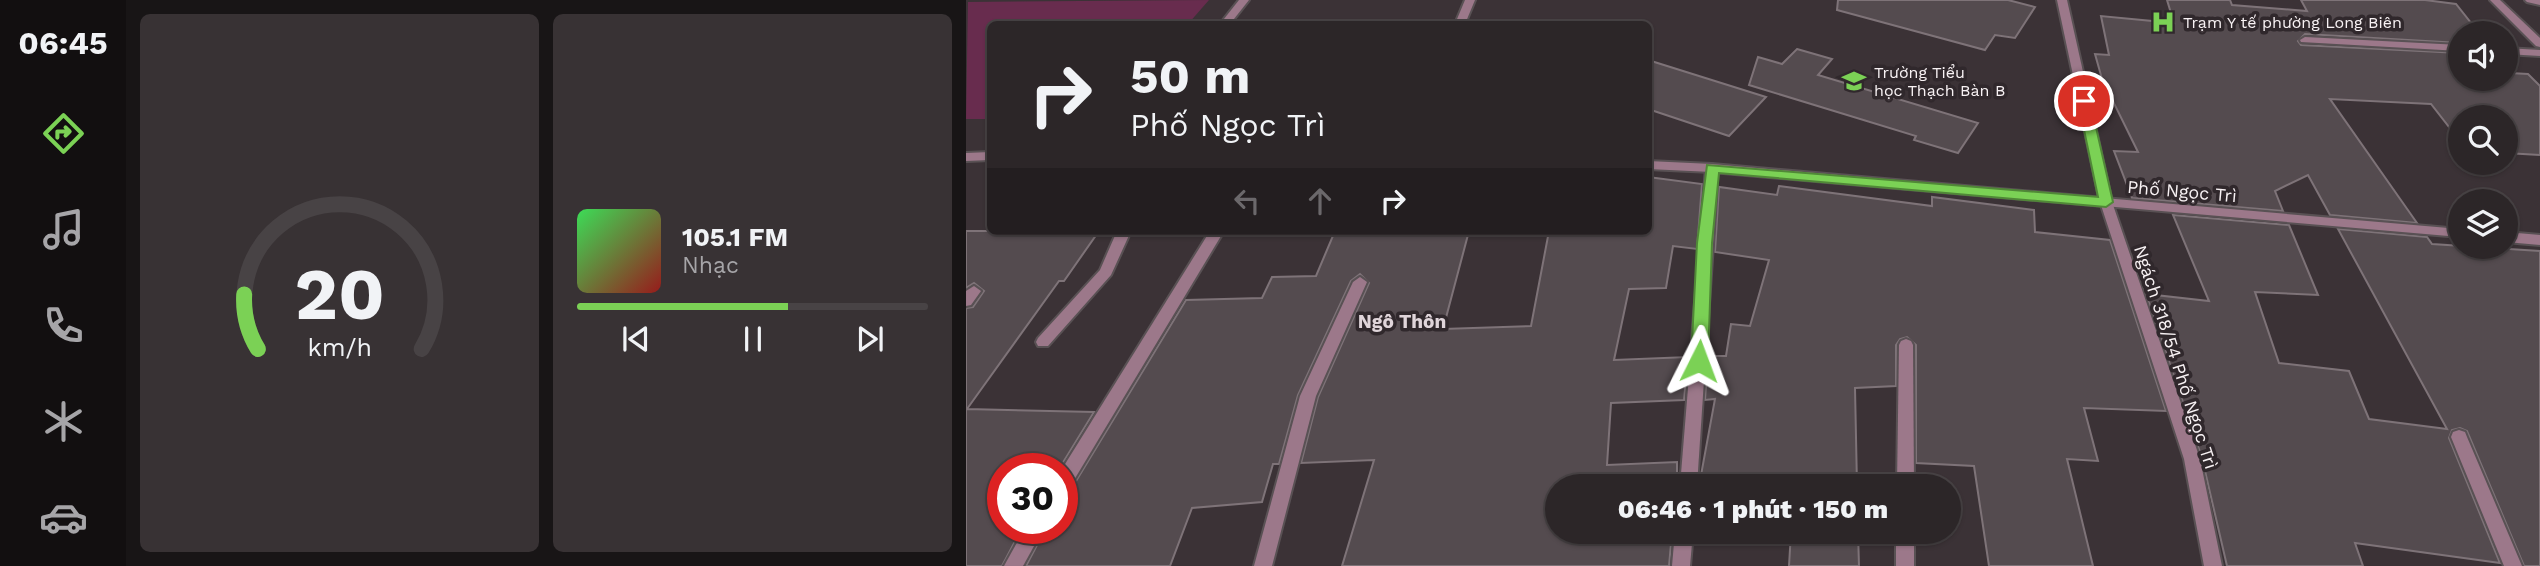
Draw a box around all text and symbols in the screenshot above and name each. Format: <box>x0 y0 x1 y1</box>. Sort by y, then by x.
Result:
hospital icon: Trạm Y tế phường Long Biên <box>2149 8 2177 36</box>
place label: Trạm Y tế phường Long Biên <box>2183 13 2402 32</box>
map controls <box>2448 21 2518 259</box>
button: sound <box>2448 21 2518 91</box>
text: 06:45 <box>18 24 108 62</box>
text: 50 m <box>1130 47 1250 105</box>
icon: right <box>1015 49 1106 140</box>
place label: Trường Tiểu học Thạch Bàn B <box>1874 63 2005 100</box>
school or university icon: Trường Tiểu học Thạch Bàn B <box>1840 67 1868 95</box>
pin <box>2054 71 2114 131</box>
icon: arrive <box>2065 82 2103 120</box>
button: search <box>2448 105 2518 175</box>
text: Phố Ngọc Trì <box>1130 106 1325 144</box>
icon: directions <box>39 109 88 158</box>
street label: Phố Ngọc Trì <box>2126 176 2238 206</box>
icon: left <box>1228 182 1266 220</box>
icon: ahead <box>1301 182 1339 220</box>
icon: right <box>1374 182 1412 220</box>
button: layers <box>2448 189 2518 259</box>
icon: music <box>39 205 88 254</box>
text: 105.1 FM <box>682 222 788 252</box>
street label: Ngách 318/54 Phố Ngọc Trì <box>2130 242 2222 472</box>
text: 20 <box>294 251 385 337</box>
text: Nhạc <box>682 252 739 279</box>
icon: phone <box>39 301 88 350</box>
district label: Ngô Thôn <box>1358 310 1446 333</box>
icon: previous <box>617 320 655 358</box>
icon: pause <box>734 320 772 358</box>
icon: next <box>851 320 889 358</box>
position arrow <box>1662 324 1736 398</box>
text: km/h <box>307 333 372 362</box>
icon: climate <box>39 397 88 446</box>
speed limit sign: 30 <box>987 453 1078 544</box>
icon: car <box>39 493 88 542</box>
text: 06:46 · 1 phút · 150 m <box>1618 494 1888 524</box>

